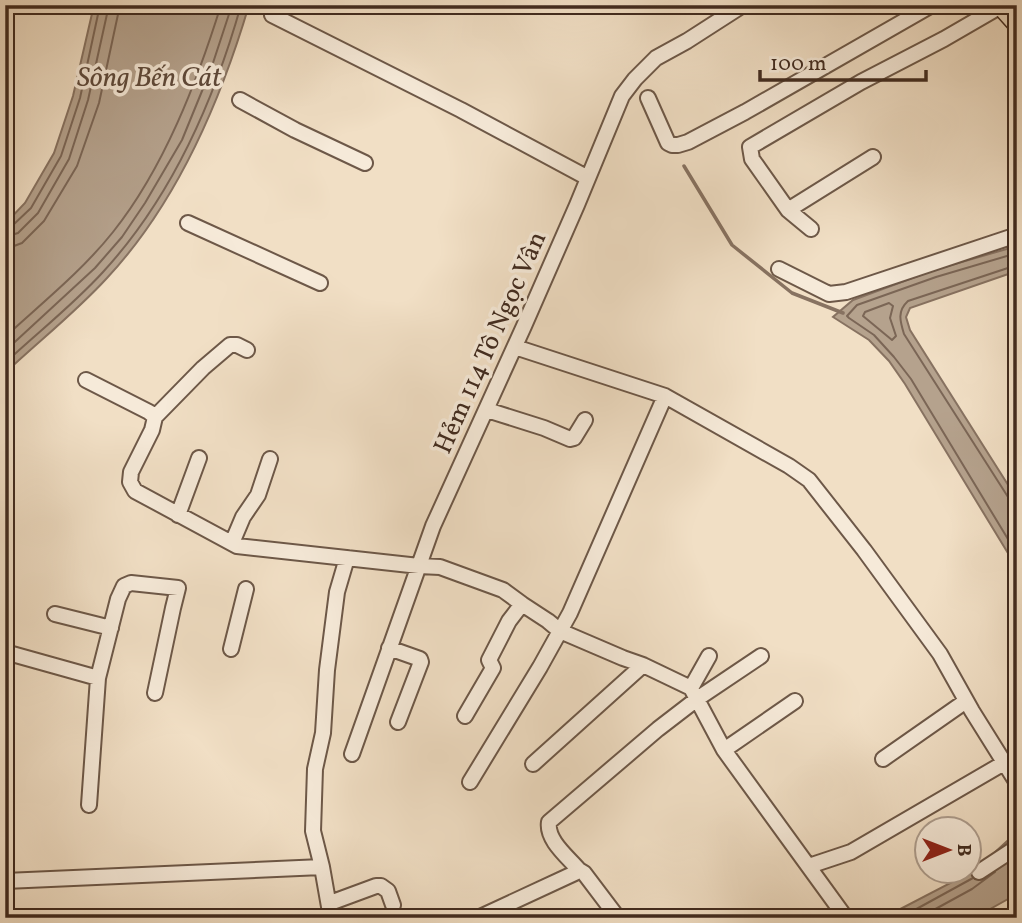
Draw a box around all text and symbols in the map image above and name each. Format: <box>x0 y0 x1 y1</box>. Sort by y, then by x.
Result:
scale bar <box>760 38 926 82</box>
text: 100 m <box>770 50 827 79</box>
water label: Sông Bến Cát <box>77 59 222 98</box>
street label: Hẻm 114 Tô Ngọc Vân <box>426 226 556 460</box>
north arrow <box>914 814 984 884</box>
text: B <box>950 844 976 856</box>

